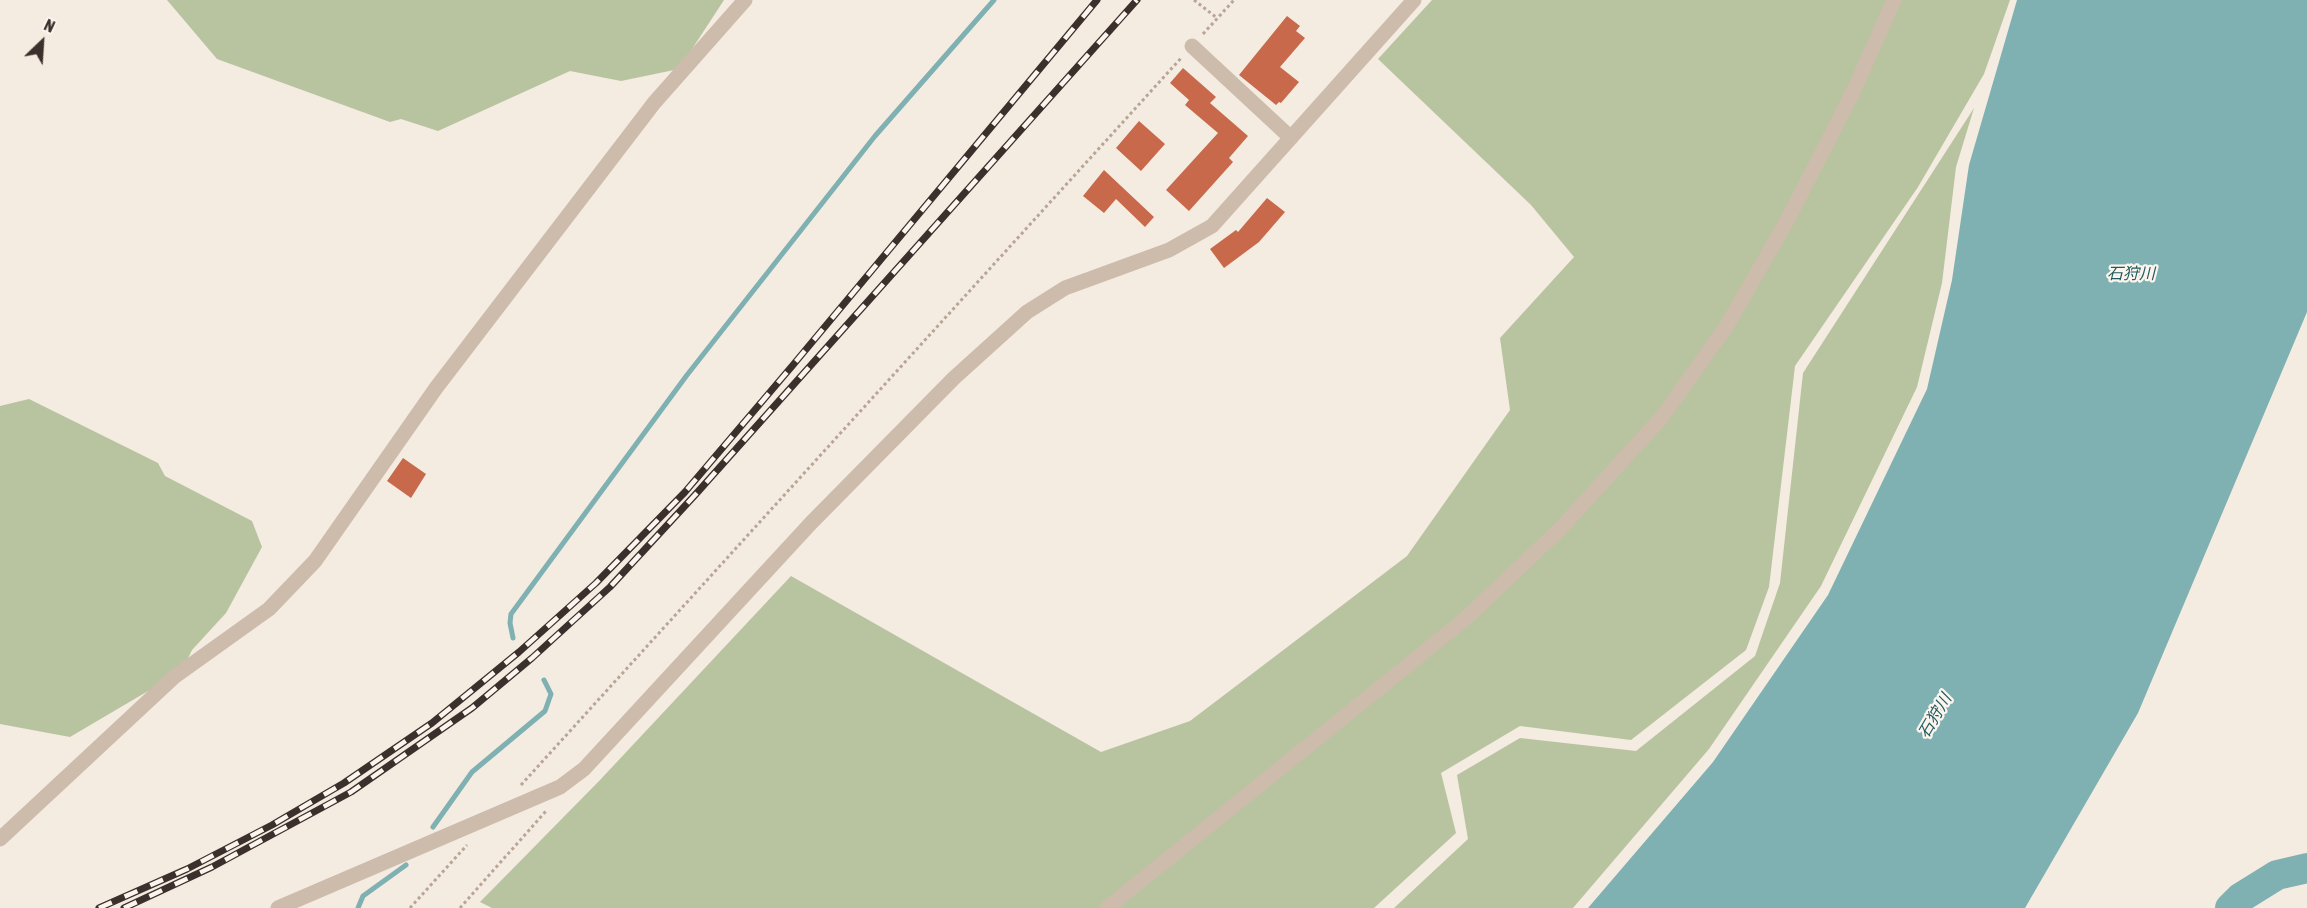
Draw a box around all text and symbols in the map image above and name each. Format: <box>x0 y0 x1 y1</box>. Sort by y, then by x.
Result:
north arrow <box>12 12 72 72</box>
text: N <box>42 16 58 36</box>
water label: 石狩川 <box>2107 264 2155 284</box>
water label: 石狩川 <box>1914 690 1956 742</box>

